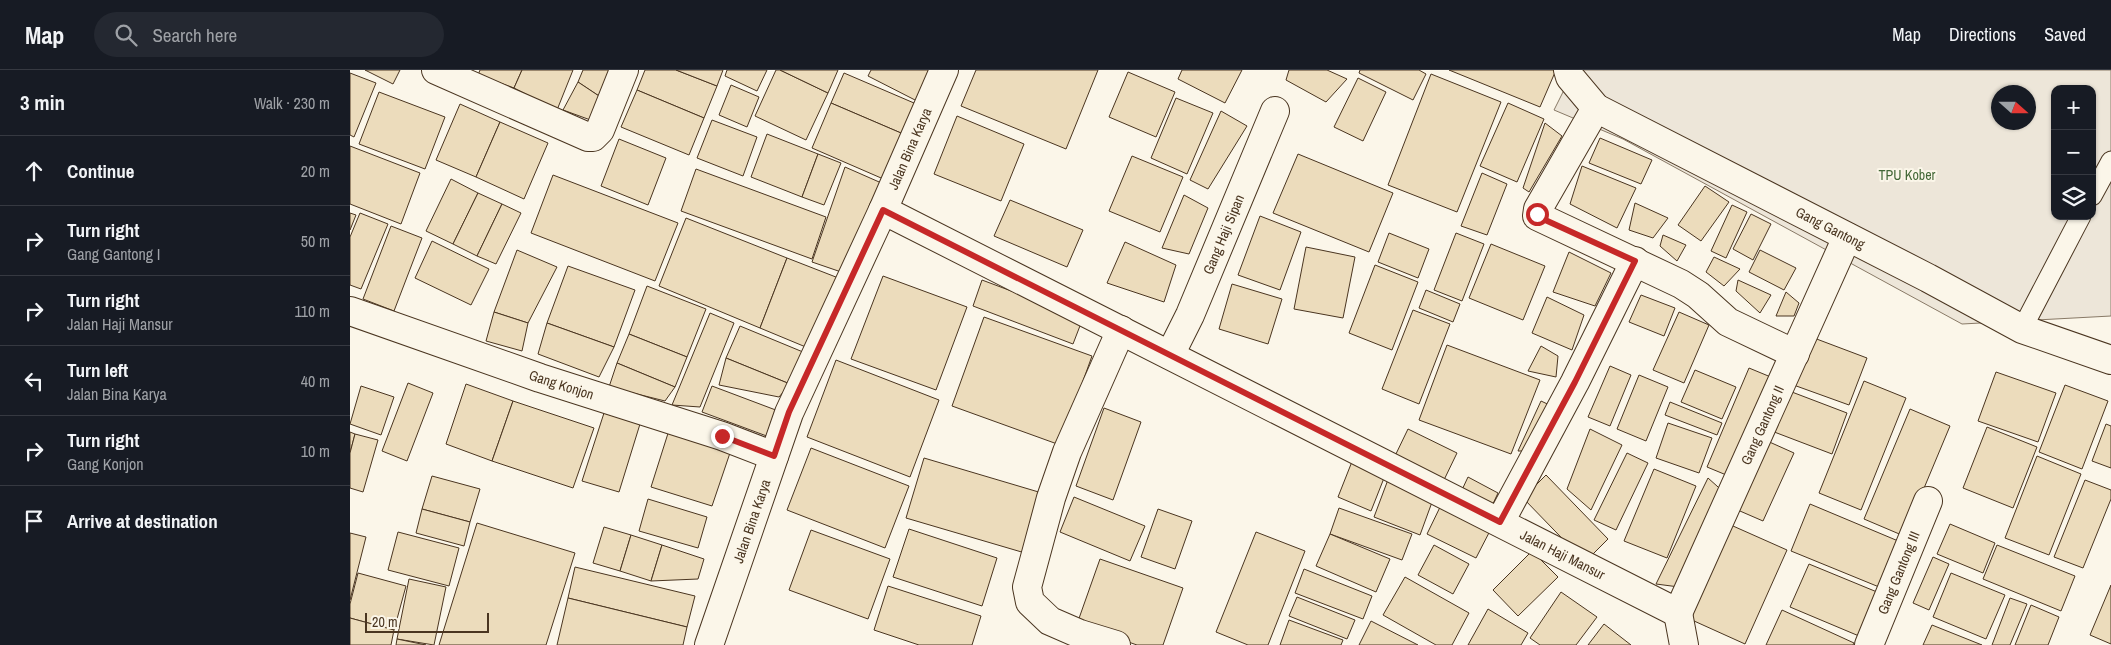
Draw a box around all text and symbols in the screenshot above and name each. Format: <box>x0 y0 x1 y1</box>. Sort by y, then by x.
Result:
search box <box>94 12 444 57</box>
text: Map <box>25 19 64 51</box>
icon: search <box>112 21 140 49</box>
text: Search here <box>152 22 237 48</box>
text: Map <box>1892 22 1921 47</box>
text: Directions <box>1949 22 2016 47</box>
text: Saved <box>2044 22 2086 47</box>
north arrow <box>1991 85 2036 130</box>
map controls <box>2051 85 2096 220</box>
button: + <box>2051 85 2096 130</box>
text: 3 min <box>20 88 65 117</box>
text: Walk · 230 m <box>254 92 330 114</box>
street label: Jalan Bina Karya <box>884 104 936 192</box>
button: − <box>2051 130 2096 175</box>
icon: ahead <box>20 157 48 185</box>
text: Continue <box>67 158 135 184</box>
text: 20 m <box>301 160 330 182</box>
park label: TPU Kober <box>1879 166 1936 184</box>
button: layers <box>2051 175 2096 220</box>
street label: Gang Haji Sipan <box>1199 192 1248 277</box>
route start <box>1526 203 1549 226</box>
street label: Gang Gantong <box>1793 203 1869 253</box>
text: Turn right <box>67 217 139 243</box>
icon: right <box>20 227 48 255</box>
text: 50 m <box>301 230 330 252</box>
text: Gang Gantong I <box>67 243 160 265</box>
text: Turn right <box>67 287 139 313</box>
icon: right <box>20 297 48 325</box>
text: 110 m <box>294 300 330 322</box>
text: Jalan Haji Mansur <box>67 313 173 335</box>
text: Turn left <box>67 357 128 383</box>
street label: Gang Konjon <box>527 366 596 404</box>
icon: left <box>20 367 48 395</box>
text: 40 m <box>301 370 330 392</box>
text: Jalan Bina Karya <box>67 383 167 405</box>
street label: Gang Gantong II <box>1737 383 1788 468</box>
route end <box>711 425 734 448</box>
text: Turn right <box>67 427 139 453</box>
icon: right <box>20 437 48 465</box>
text: 10 m <box>301 440 330 462</box>
text: Gang Konjon <box>67 453 144 475</box>
street label: Jalan Bina Karya <box>729 476 775 565</box>
icon: arrive <box>20 507 48 535</box>
text: Arrive at destination <box>67 508 218 534</box>
street label: Jalan Haji Mansur <box>1517 526 1608 584</box>
street label: Gang Gantong III <box>1874 529 1924 617</box>
scale bar <box>365 610 489 633</box>
text: 20 m <box>372 613 398 631</box>

